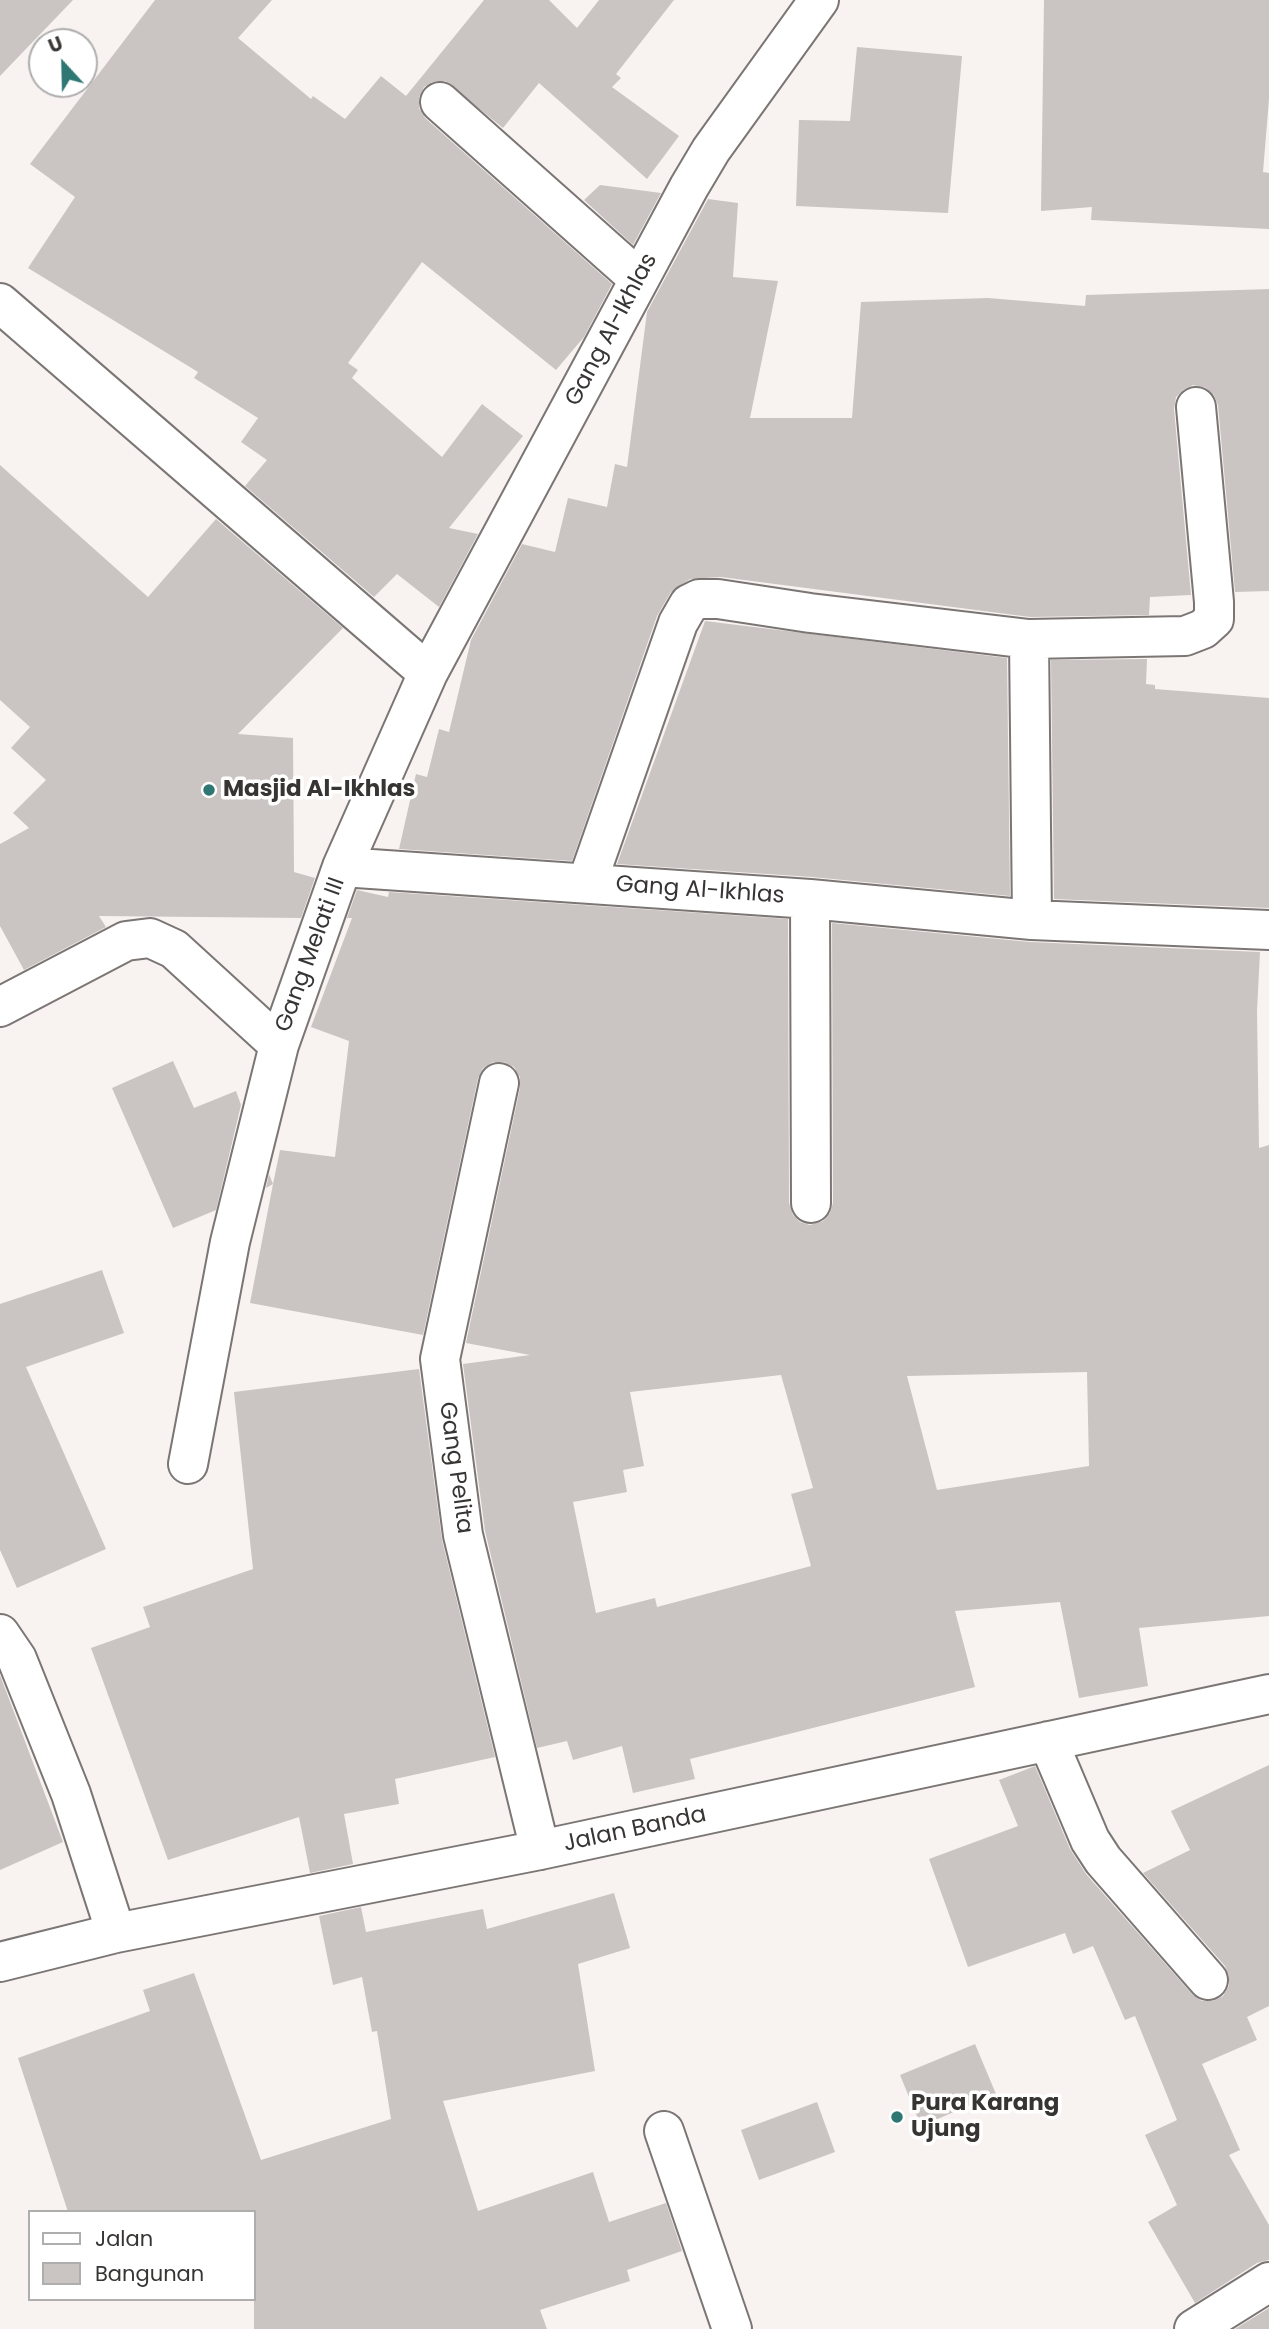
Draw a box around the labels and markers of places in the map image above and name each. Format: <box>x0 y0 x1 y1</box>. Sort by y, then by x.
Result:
place label: Masjid Al-Ikhlas <box>223 776 415 804</box>
marker: Masjid Al-Ikhlas <box>201 782 217 798</box>
place label: Pura Karang Ujung <box>911 2090 1059 2144</box>
marker: Pura Karang Ujung <box>889 2109 905 2125</box>

